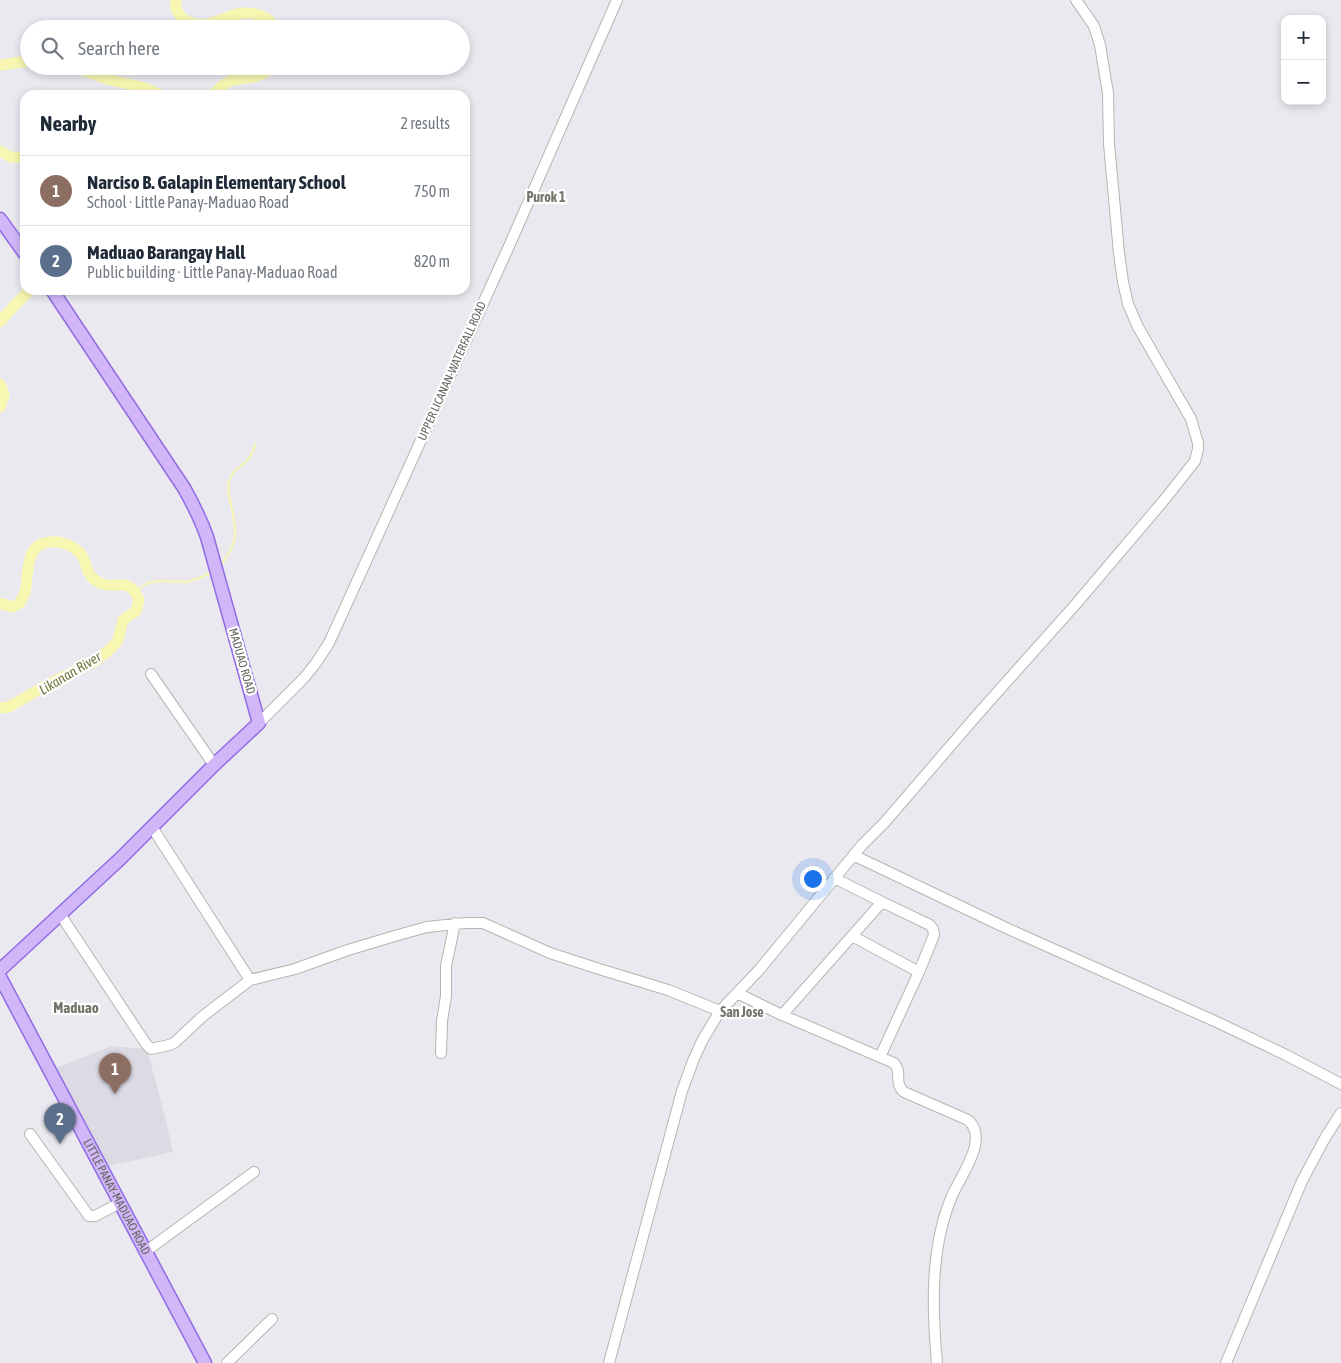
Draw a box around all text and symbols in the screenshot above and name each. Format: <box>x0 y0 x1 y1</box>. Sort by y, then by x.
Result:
map controls <box>1281 15 1326 105</box>
button: + <box>1281 15 1326 60</box>
search box <box>20 20 470 75</box>
icon: search <box>38 34 66 62</box>
text: Search here <box>78 37 160 59</box>
button: − <box>1281 60 1326 105</box>
text: Nearby <box>40 111 96 135</box>
text: 2 results <box>400 114 450 132</box>
text: Narciso B. Galapin Elementary School <box>87 171 346 193</box>
text: 1 <box>52 182 60 200</box>
text: 750 m <box>414 182 450 200</box>
district label: Purok 1 <box>527 189 566 205</box>
text: School · Little Panay-Maduao Road <box>87 193 289 211</box>
text: Maduao Barangay Hall <box>87 241 245 263</box>
text: 2 <box>52 252 60 270</box>
text: 820 m <box>414 252 450 270</box>
text: Public building · Little Panay-Maduao Road <box>87 263 338 281</box>
street label: UPPER LICANAN-WATERFALL ROAD <box>415 299 489 443</box>
street label: MADUAO ROAD <box>226 627 258 696</box>
water label: Likanan River <box>36 648 105 698</box>
your location <box>800 866 826 892</box>
district label: Maduao <box>53 999 99 1016</box>
district label: San Jose <box>720 1004 764 1020</box>
pin: 1 <box>99 1053 131 1094</box>
pin: 2 <box>44 1103 76 1144</box>
street label: LITTLE PANAY-MADUAO ROAD <box>80 1137 153 1257</box>

